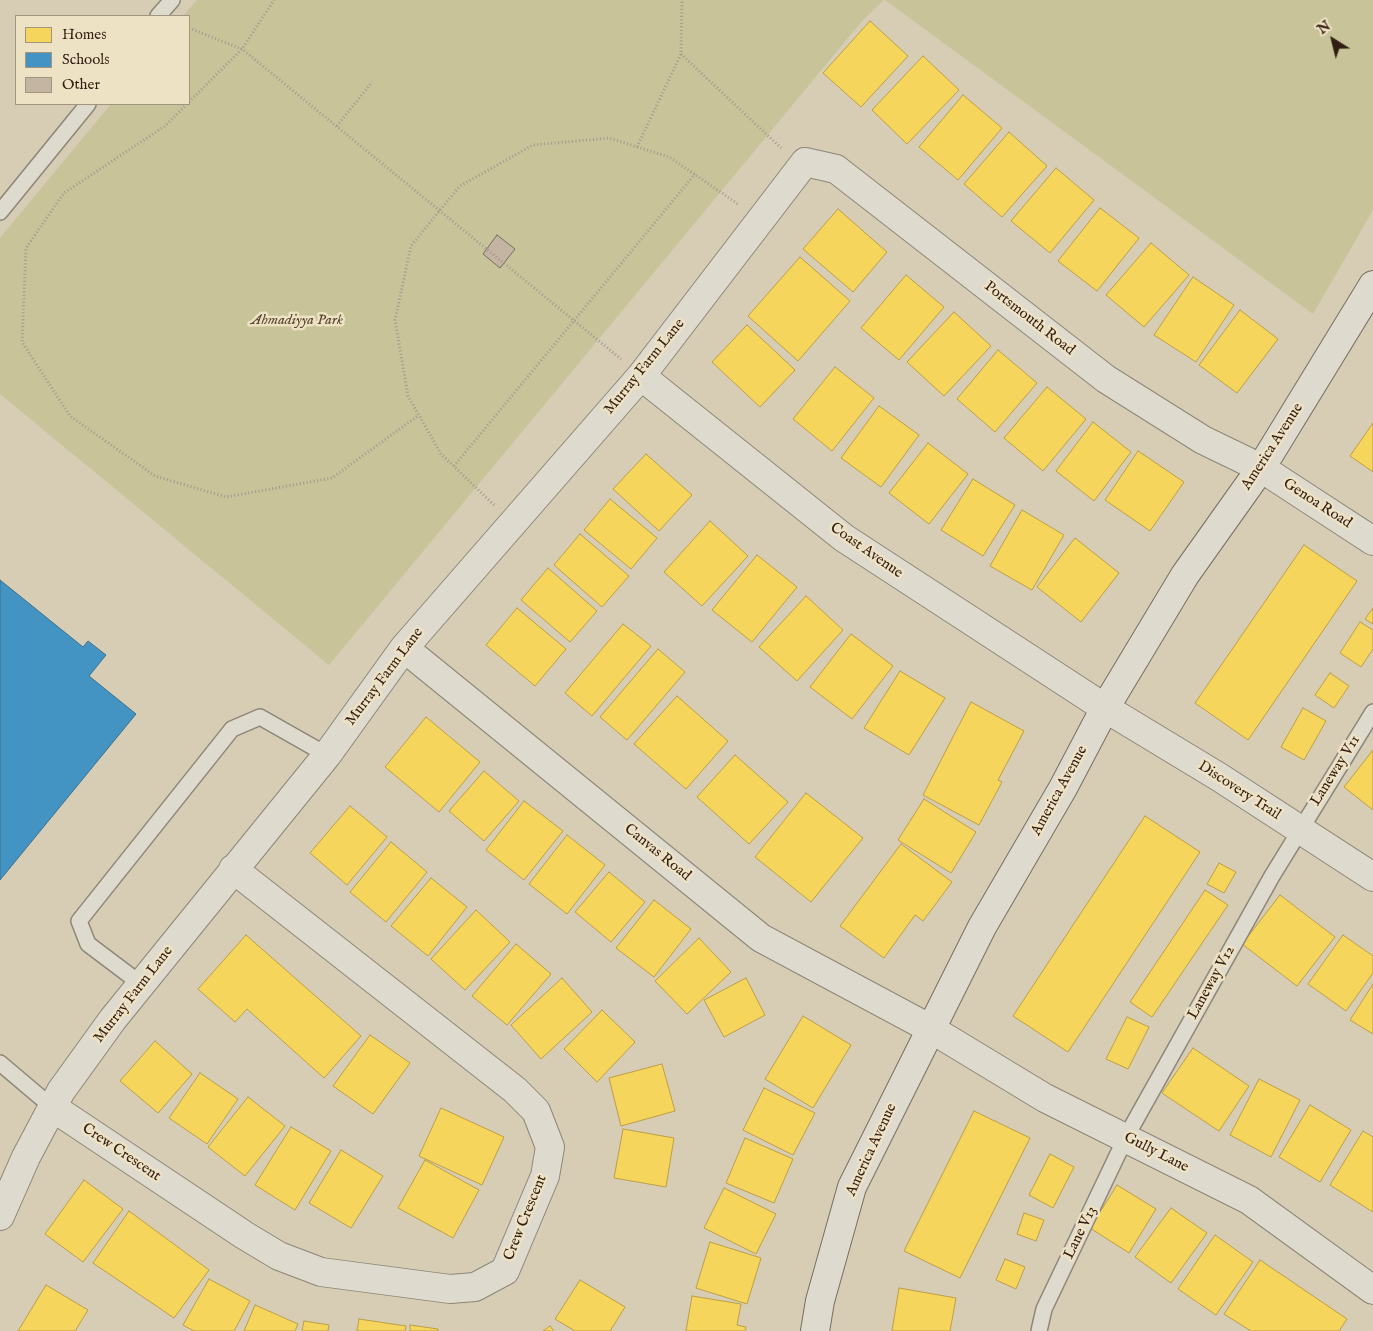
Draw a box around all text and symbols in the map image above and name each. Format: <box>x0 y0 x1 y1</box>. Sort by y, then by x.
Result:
legend <box>15 15 190 105</box>
north arrow <box>1308 15 1358 65</box>
text: N <box>1314 17 1334 39</box>
text: Homes <box>62 25 106 44</box>
text: Schools <box>62 50 110 69</box>
text: Other <box>62 75 100 94</box>
street label: Portsmouth Road <box>980 278 1078 360</box>
park label: Ahmadiyya Park <box>251 312 343 330</box>
street label: Murray Farm Lane <box>601 316 689 418</box>
street label: America Avenue <box>1238 400 1308 494</box>
street label: Genoa Road <box>1279 475 1355 533</box>
street label: Coast Avenue <box>826 519 906 583</box>
street label: Murray Farm Lane <box>342 625 428 729</box>
street label: Laneway V11 <box>1307 732 1365 810</box>
street label: America Avenue <box>1028 743 1092 839</box>
street label: Discovery Trail <box>1194 758 1284 824</box>
street label: Canvas Road <box>620 821 694 885</box>
street label: Murray Farm Lane <box>91 943 177 1047</box>
street label: Laneway V12 <box>1184 943 1240 1023</box>
street label: America Avenue <box>843 1101 901 1199</box>
street label: Crew Crescent <box>78 1120 164 1186</box>
street label: Gully Lane <box>1121 1129 1191 1177</box>
street label: Crew Crescent <box>501 1172 551 1264</box>
street label: Lane V13 <box>1061 1204 1101 1262</box>

